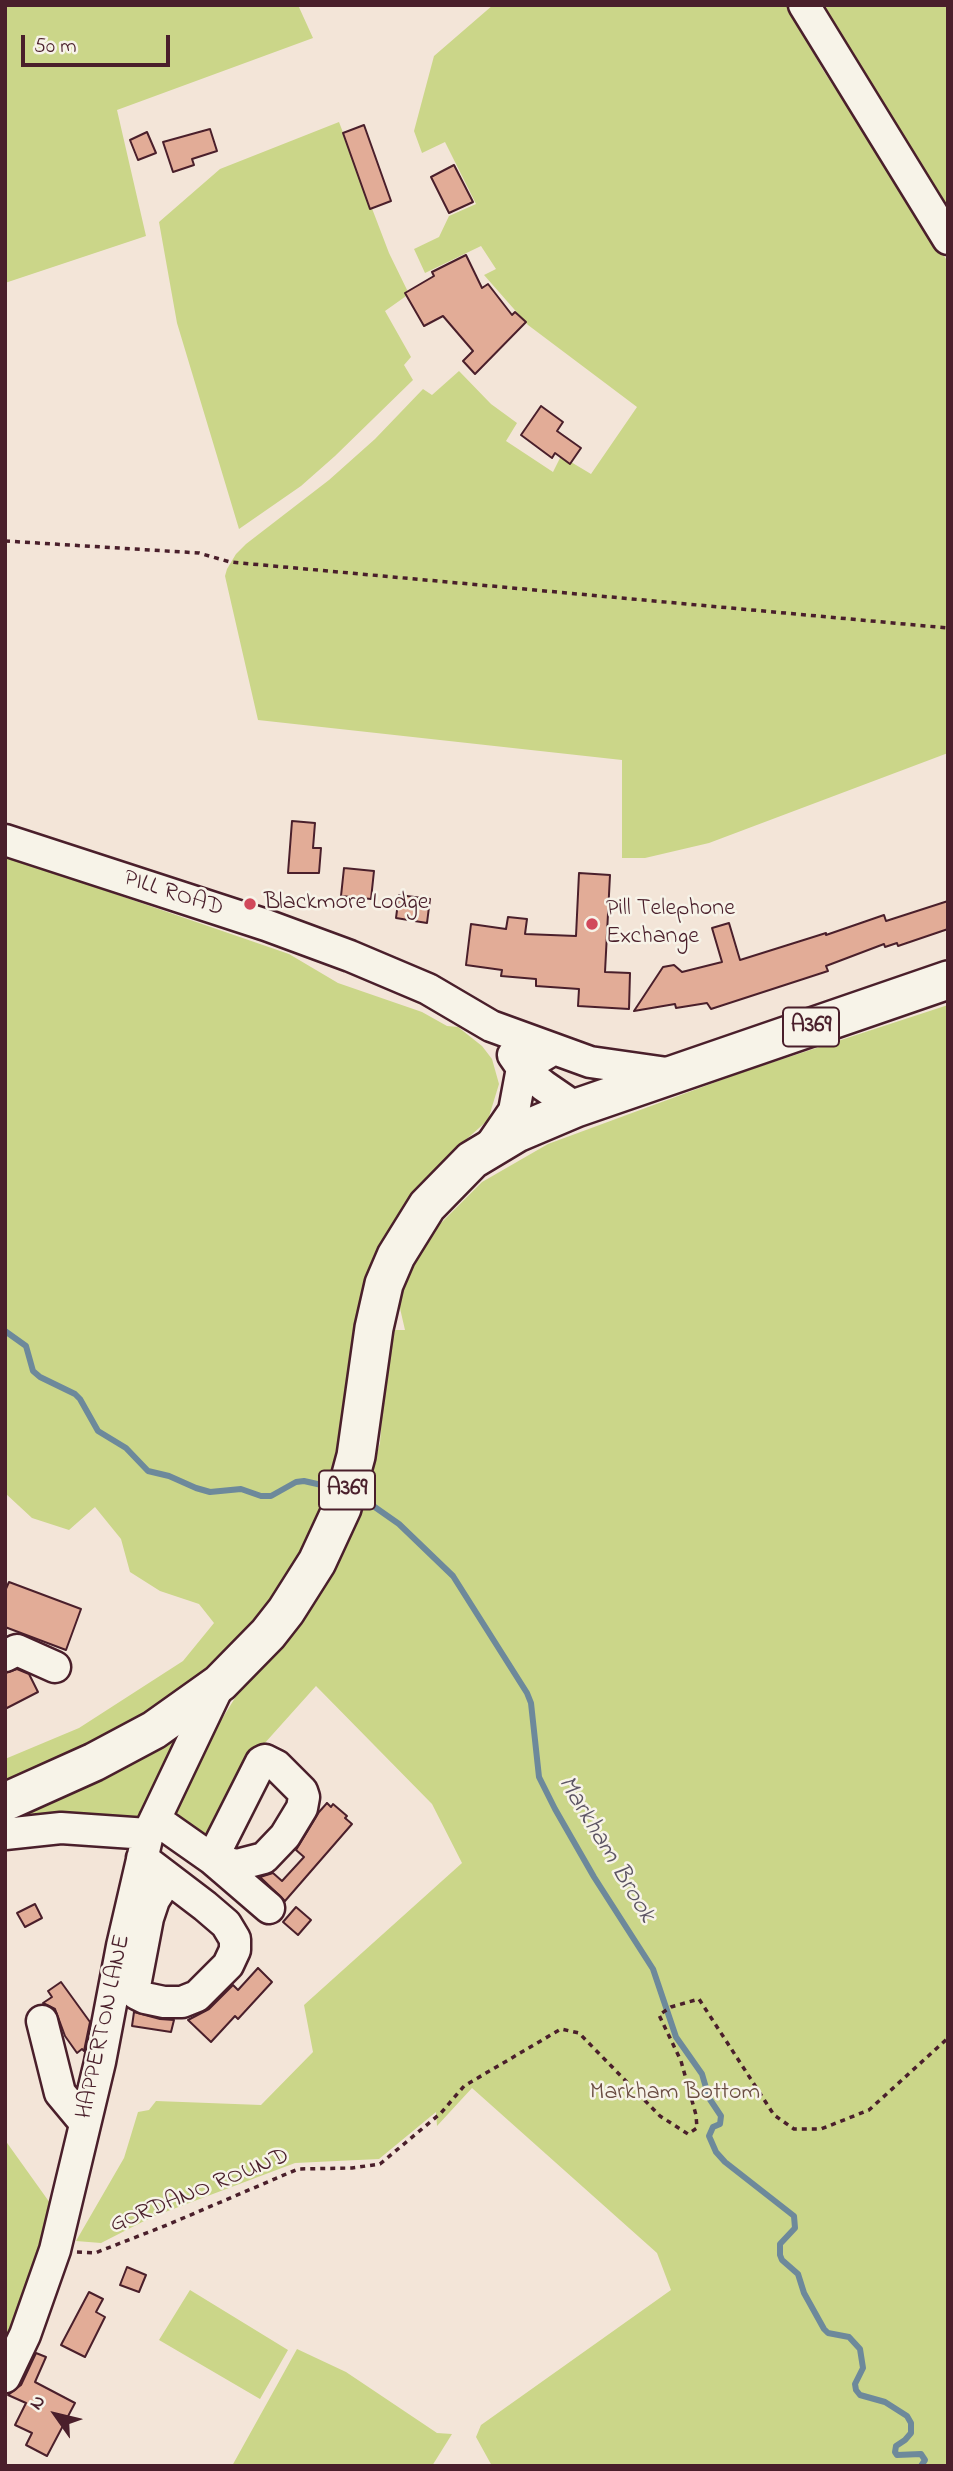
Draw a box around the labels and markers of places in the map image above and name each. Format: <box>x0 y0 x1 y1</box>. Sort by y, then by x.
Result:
place label: Blackmore Lodge <box>264 890 429 918</box>
marker: Blackmore Lodge <box>242 896 258 912</box>
place label: Pill Telephone Exchange <box>606 896 735 952</box>
marker: Pill Telephone Exchange <box>584 916 600 932</box>

